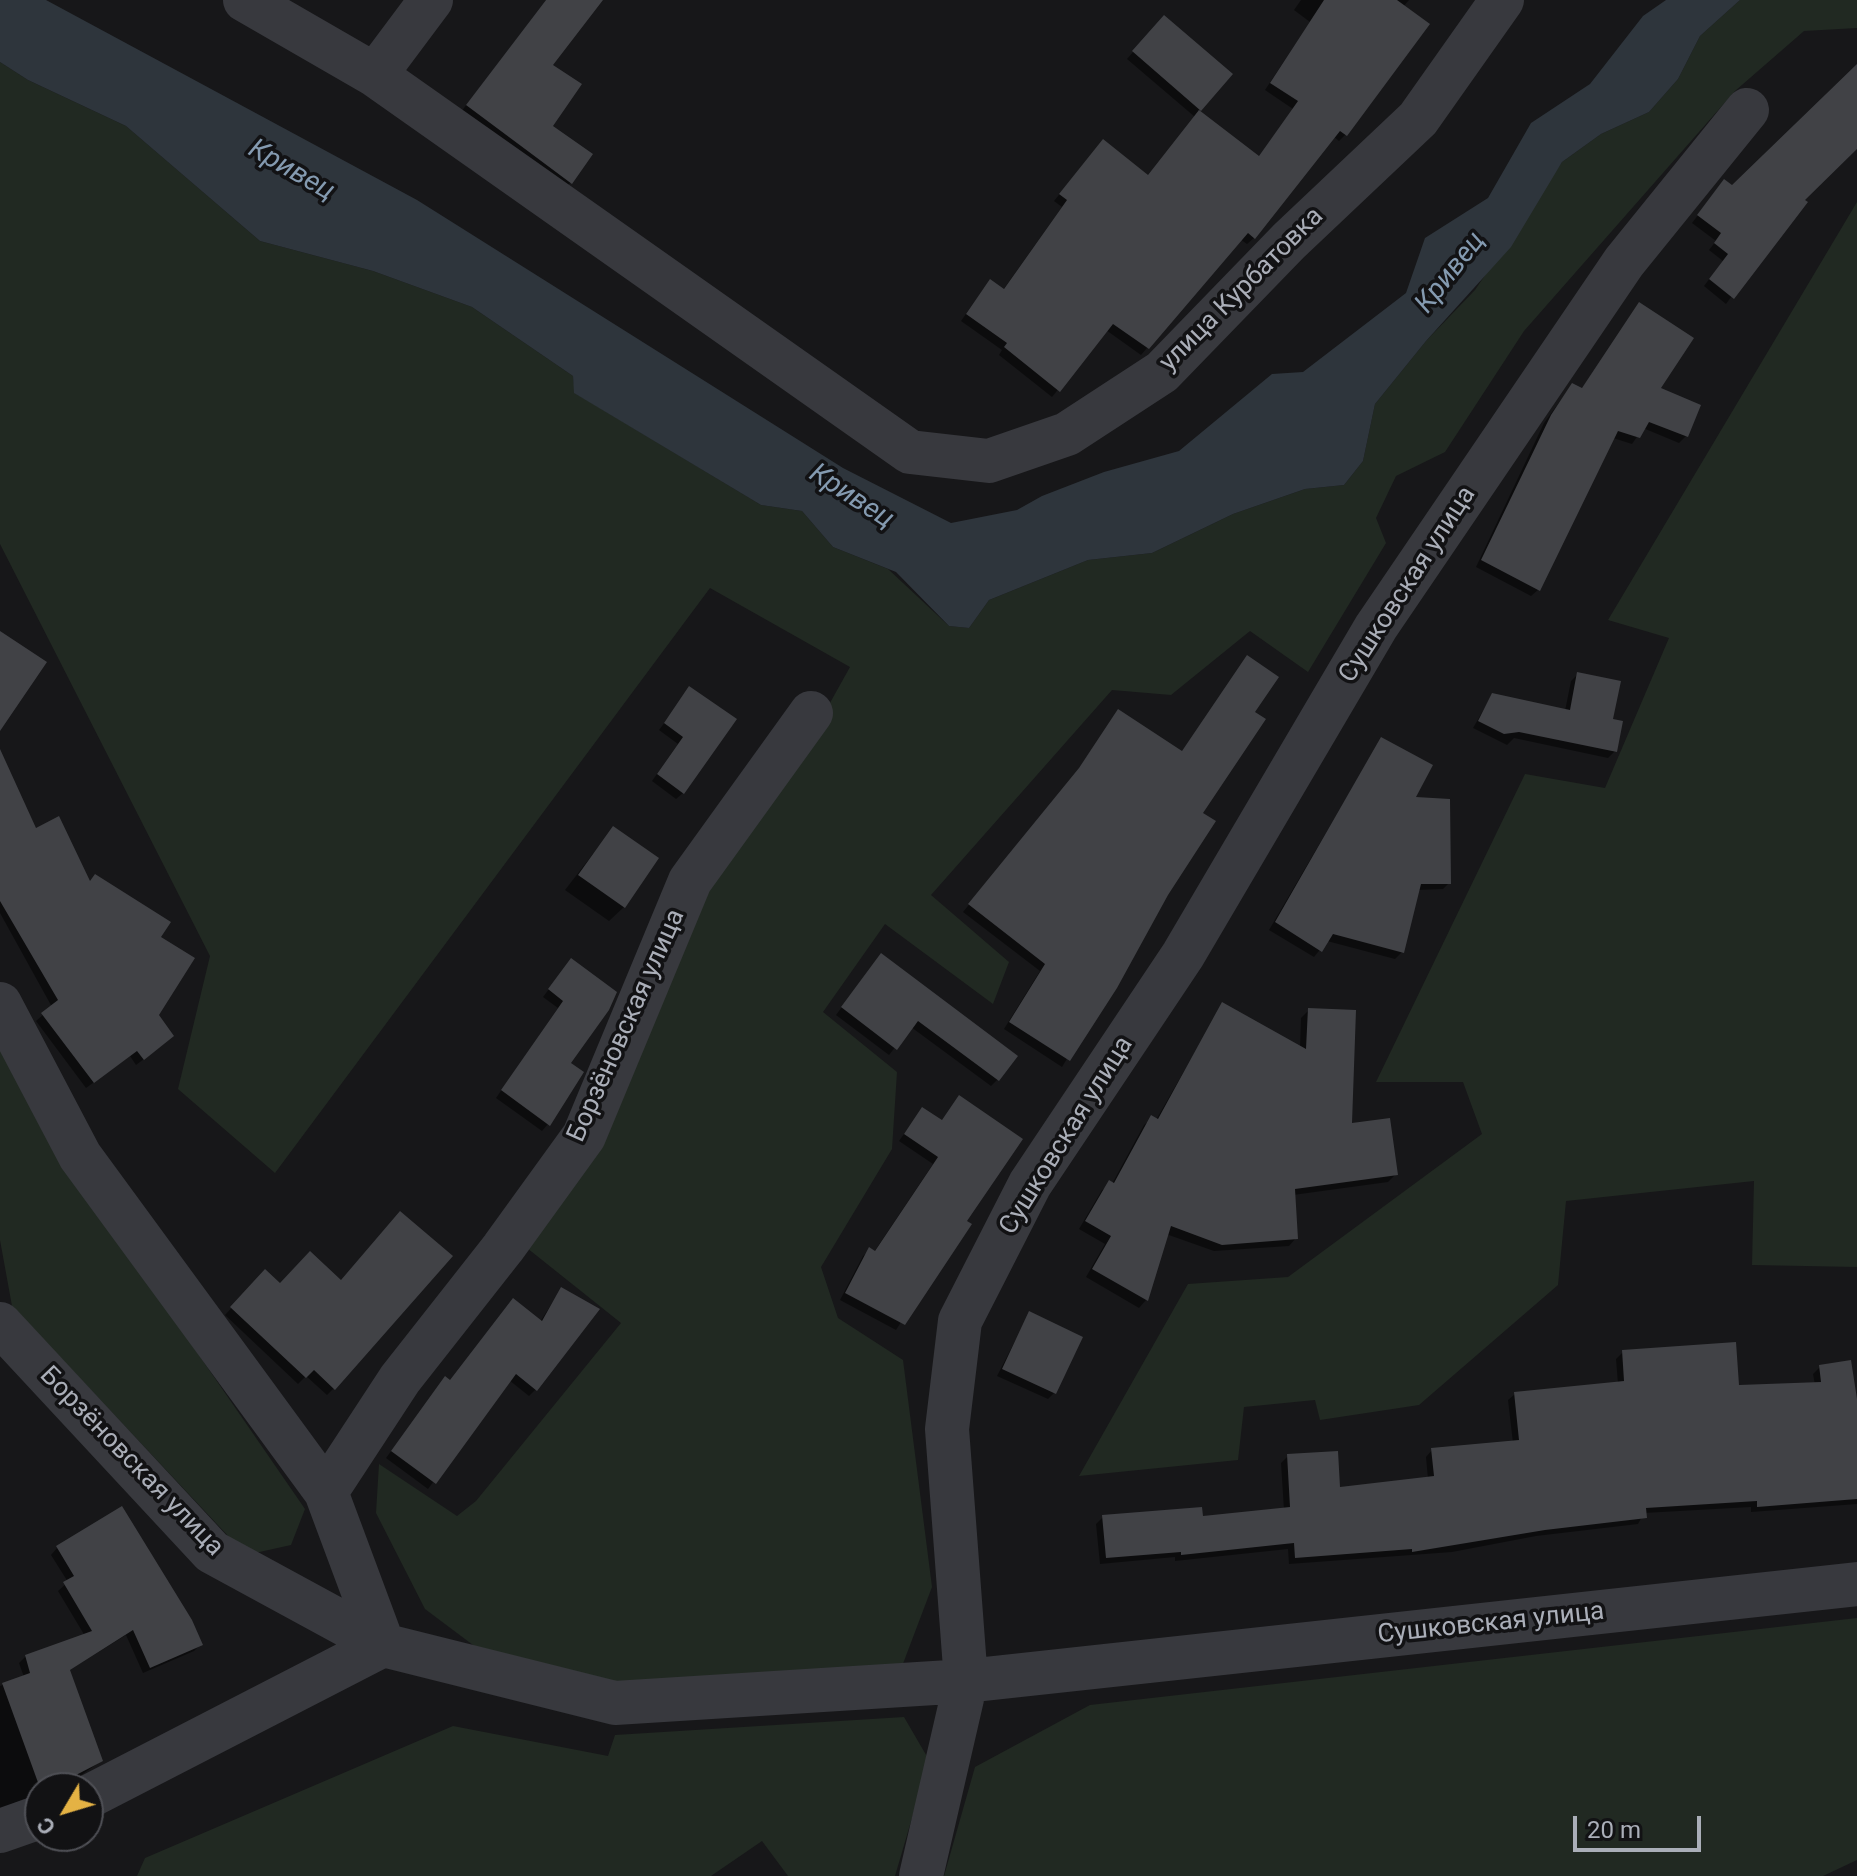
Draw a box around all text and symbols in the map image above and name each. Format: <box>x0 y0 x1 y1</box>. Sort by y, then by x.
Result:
water label: Кривец <box>242 133 340 209</box>
street label: улица Курбатовка <box>1154 202 1330 378</box>
water label: Кривец <box>1409 226 1493 320</box>
water label: Кривец <box>802 457 900 537</box>
street label: Сушковская улица <box>1333 481 1483 689</box>
street label: Борзёновская улица <box>562 905 692 1147</box>
street label: Сушковская улица <box>993 1031 1141 1241</box>
street label: Борзёновская улица <box>32 1361 230 1563</box>
street label: Сушковская улица <box>1376 1597 1606 1651</box>
north arrow <box>24 1772 104 1852</box>
scale bar <box>1577 1800 1705 1850</box>
text: С <box>32 1812 61 1839</box>
text: 20 m <box>1587 1816 1641 1844</box>

